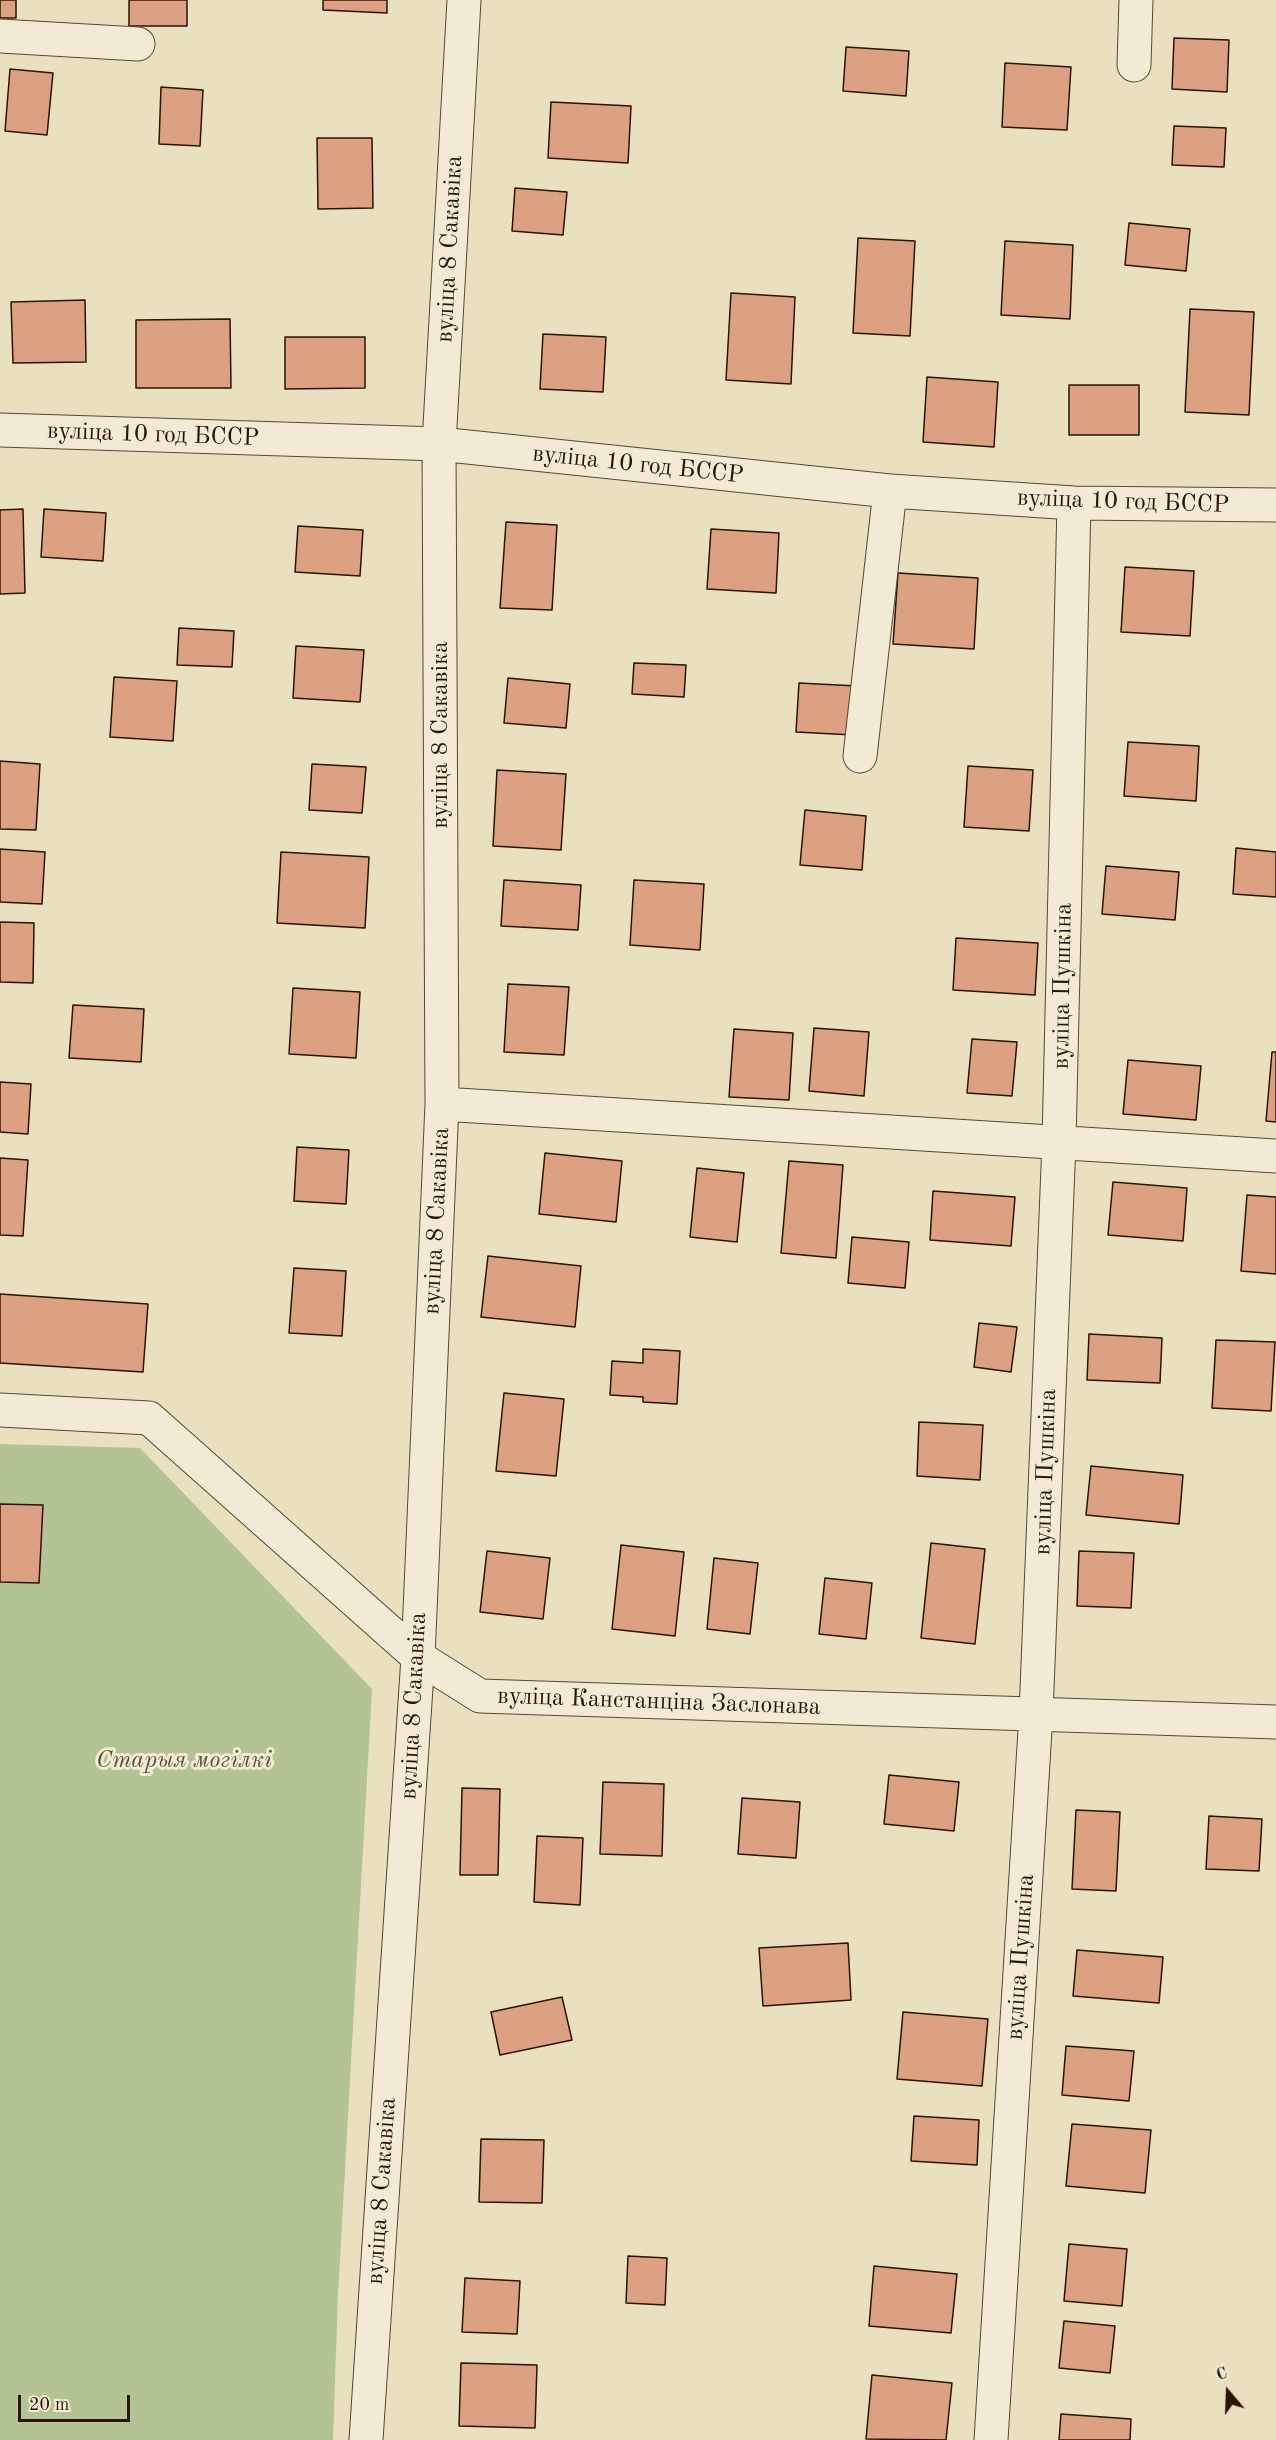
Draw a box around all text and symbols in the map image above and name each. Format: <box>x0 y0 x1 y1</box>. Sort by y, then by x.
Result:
street label: вуліца 8 Сакавіка <box>431 155 469 343</box>
street label: вуліца 10 год БССР <box>46 417 260 453</box>
street label: вуліца 10 год БССР <box>531 440 745 490</box>
street label: вуліца 10 год БССР <box>1016 484 1230 520</box>
street label: вуліца 8 Сакавіка <box>427 641 455 829</box>
street label: вуліца Пушкіна <box>1047 902 1079 1070</box>
street label: вуліца 8 Сакавіка <box>418 1127 456 1315</box>
street label: вуліца Пушкіна <box>1029 1388 1063 1556</box>
street label: вуліца 8 Сакавіка <box>395 1612 433 1800</box>
street label: вуліца Канстанціна Заслонава <box>497 1682 821 1722</box>
park label: Старыя могілкі <box>96 1747 272 1775</box>
street label: вуліца Пушкіна <box>1001 1873 1041 2041</box>
street label: вуліца 8 Сакавіка <box>361 2096 403 2286</box>
north arrow <box>1198 2362 1258 2422</box>
text: С <box>1215 2366 1230 2384</box>
scale bar <box>21 2383 134 2421</box>
text: 20 m <box>29 2396 69 2414</box>

